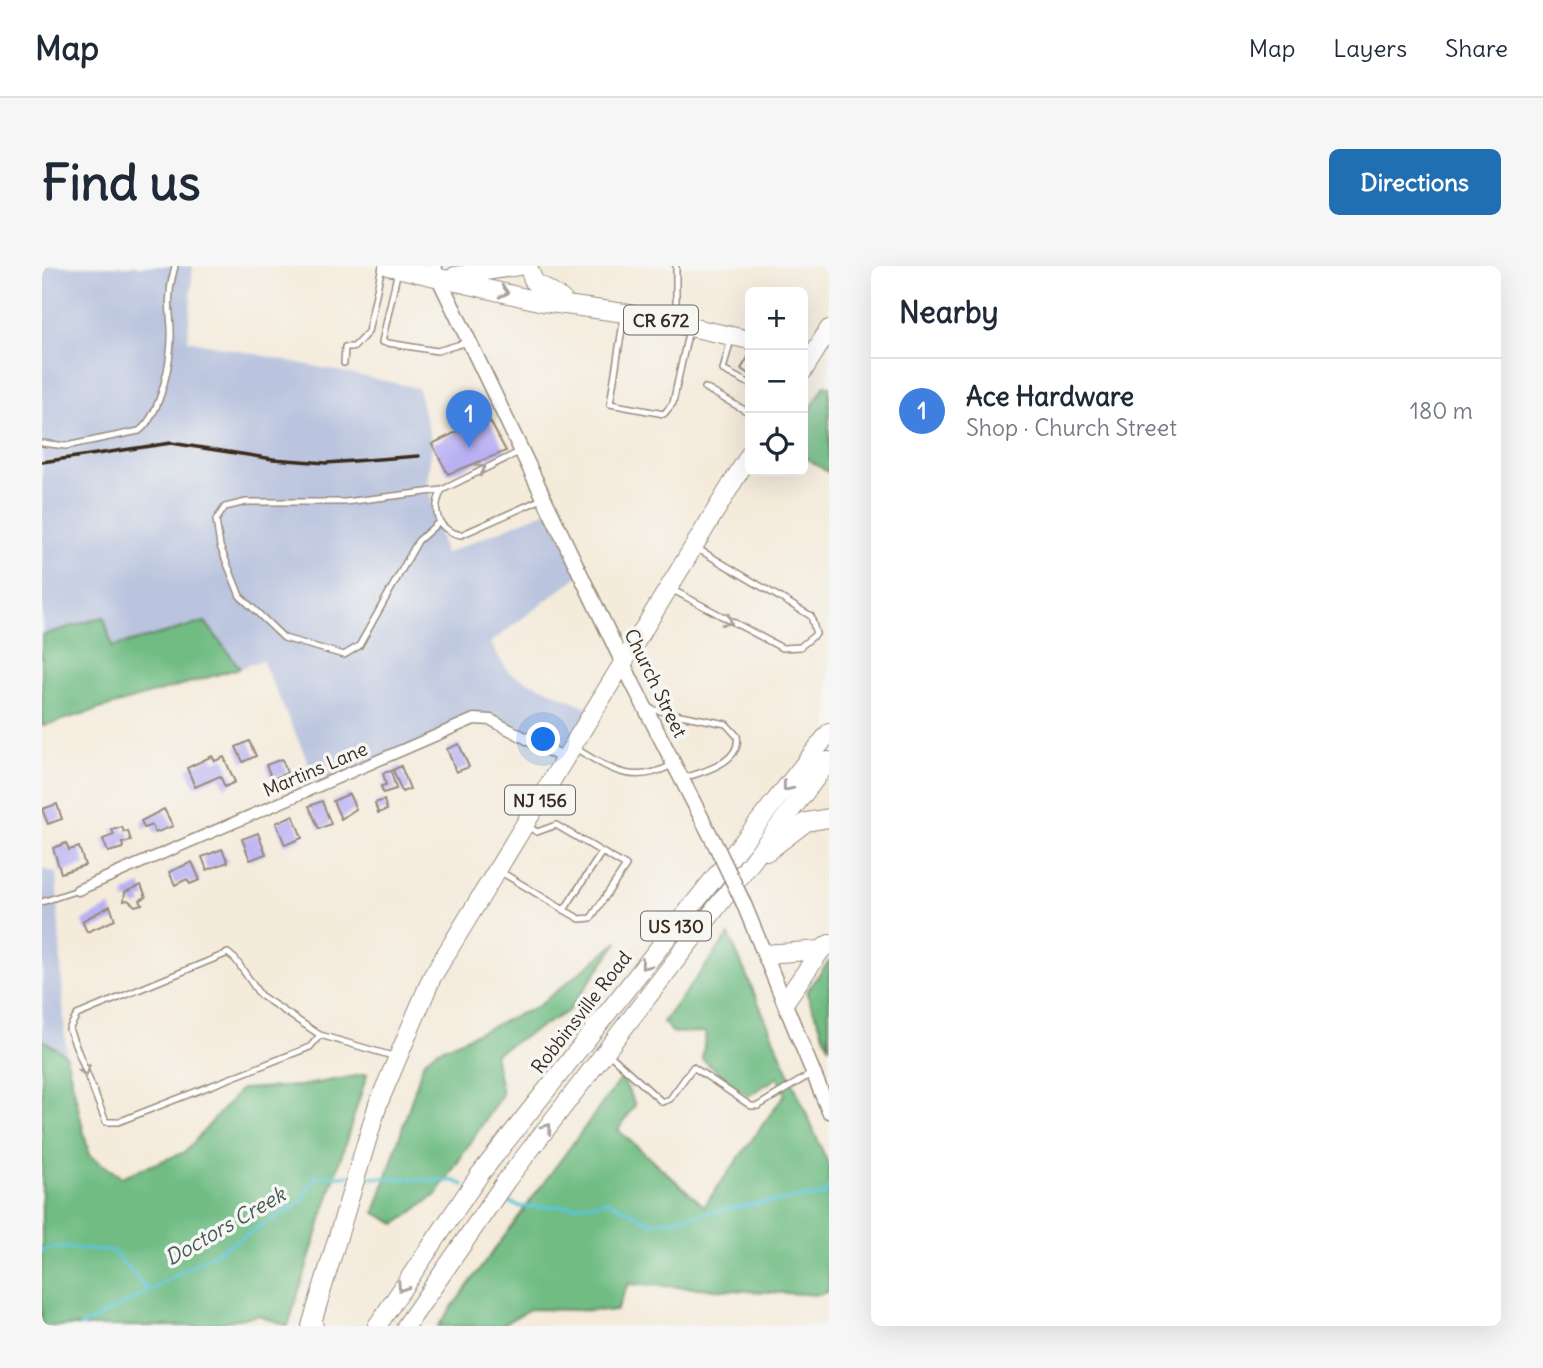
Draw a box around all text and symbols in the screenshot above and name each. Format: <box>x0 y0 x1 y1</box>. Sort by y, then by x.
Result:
text: Map <box>35 27 99 69</box>
text: Map <box>1249 33 1295 63</box>
text: Layers <box>1333 33 1407 63</box>
text: Share <box>1445 33 1508 63</box>
button: Directions <box>1329 149 1501 215</box>
text: Find us <box>42 152 200 213</box>
one-way arrow <box>498 284 510 298</box>
map controls <box>745 287 808 476</box>
button: + <box>745 287 808 350</box>
text: Nearby <box>899 293 999 331</box>
road number: CR 672 <box>624 306 698 334</box>
button: − <box>745 350 808 413</box>
text: Ace Hardware <box>966 380 1134 413</box>
pin: 1 <box>446 390 492 448</box>
text: 1 <box>917 396 927 425</box>
text: 180 m <box>1410 396 1473 425</box>
button: locate <box>745 413 808 476</box>
text: Shop · Church Street <box>966 413 1177 442</box>
one-way arrow <box>474 464 486 478</box>
one-way arrow <box>720 613 733 626</box>
street label: Church Street <box>619 625 693 741</box>
your location <box>526 722 560 756</box>
street label: Martins Lane <box>259 736 371 802</box>
one-way arrow <box>782 779 795 792</box>
road number: NJ 156 <box>505 786 575 814</box>
road number: US 130 <box>641 912 711 940</box>
street label: Robbinsville Road <box>526 946 636 1078</box>
one-way arrow <box>641 956 653 969</box>
one-way arrow <box>77 1064 91 1076</box>
one-way arrow <box>539 1123 552 1136</box>
water label: Doctors Creek <box>160 1180 291 1271</box>
one-way arrow <box>397 1279 410 1292</box>

